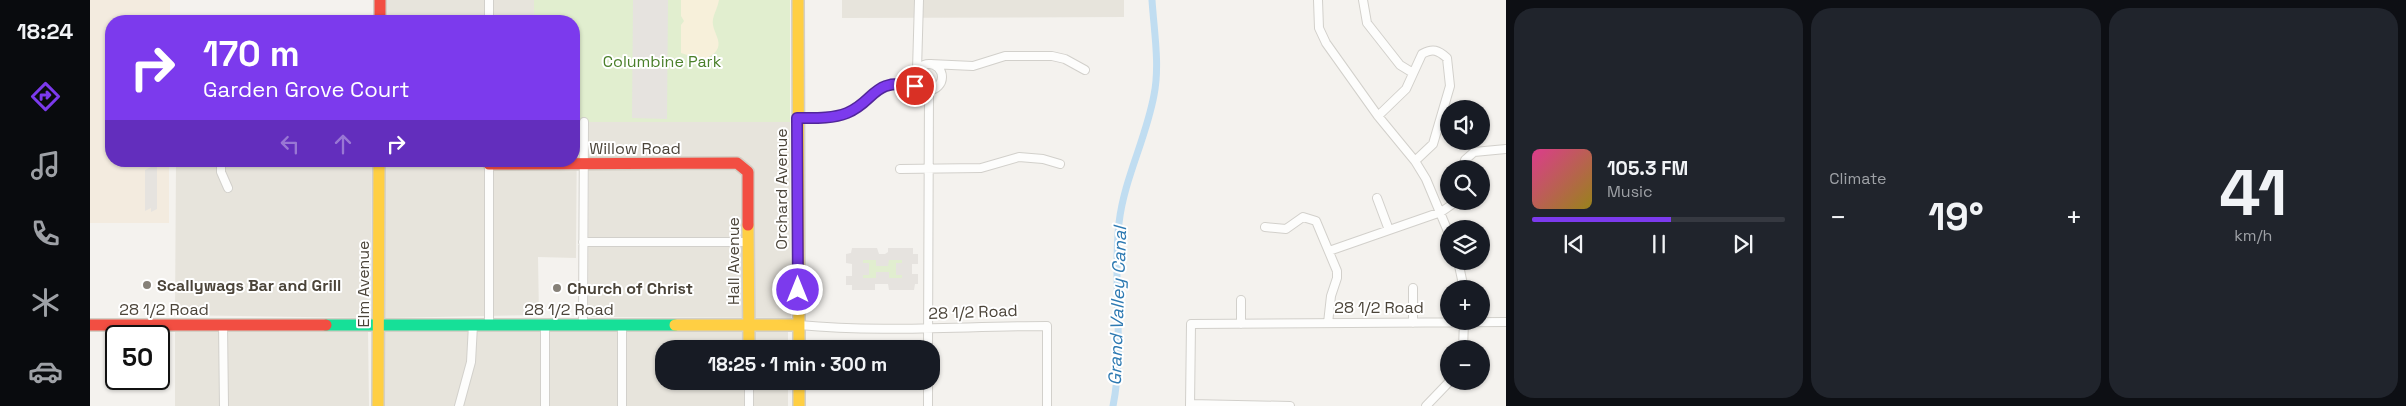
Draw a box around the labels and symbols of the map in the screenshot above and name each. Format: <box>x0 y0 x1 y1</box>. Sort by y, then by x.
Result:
park label: Columbine Park <box>603 51 722 72</box>
pin <box>894 65 936 107</box>
street label: Orchard Avenue <box>771 128 792 250</box>
street label: Willow Road <box>589 138 681 159</box>
street label: Hall Avenue <box>723 217 744 305</box>
water label: Grand Valley Canal <box>1103 223 1131 386</box>
street label: Elm Avenue <box>353 240 374 328</box>
position arrow <box>771 263 823 315</box>
place label: Scallywags Bar and Grill <box>157 275 341 296</box>
place label: Church of Christ <box>567 278 693 299</box>
marker: Scallywags Bar and Grill <box>141 279 153 291</box>
marker: Church of Christ <box>551 282 563 294</box>
street label: 28 1/2 Road <box>1334 297 1424 318</box>
street label: 28 1/2 Road <box>119 299 209 320</box>
street label: 28 1/2 Road <box>524 299 614 320</box>
street label: 28 1/2 Road <box>928 300 1018 324</box>
speed limit sign: 50 <box>105 325 170 390</box>

